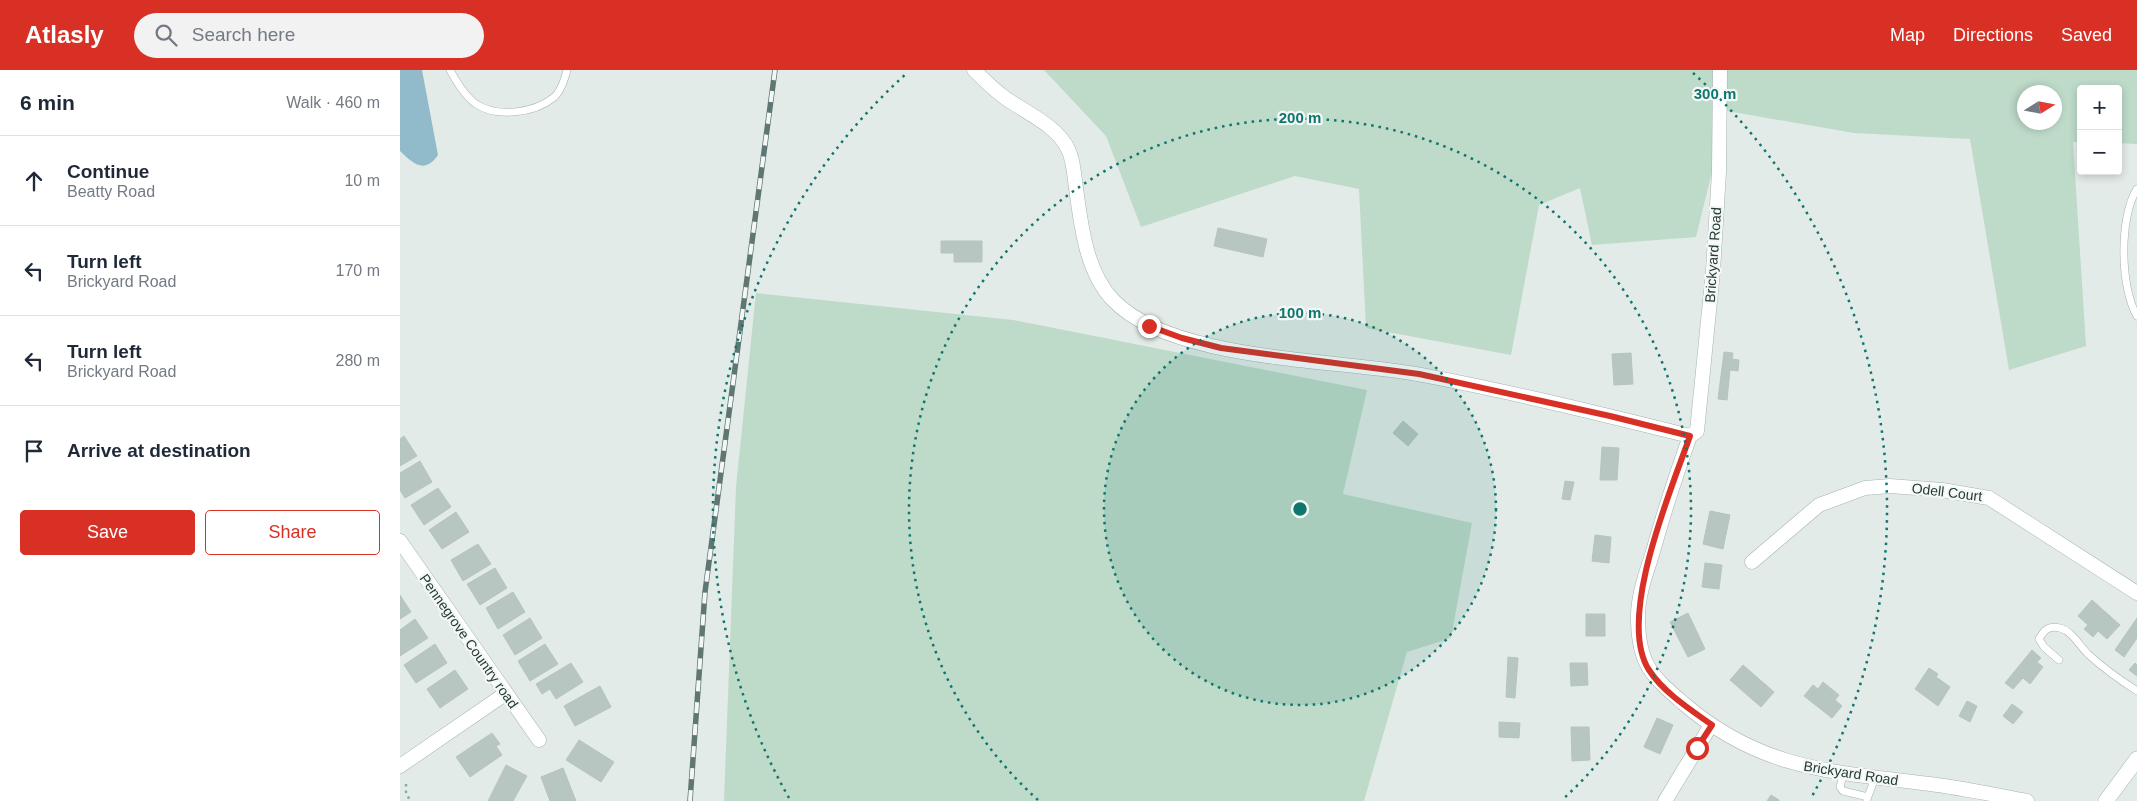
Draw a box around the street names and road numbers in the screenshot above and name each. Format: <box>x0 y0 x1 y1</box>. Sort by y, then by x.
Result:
street label: Brickyard Road <box>1702 207 1724 303</box>
street label: Odell Court <box>1911 480 1983 504</box>
street label: Pennegrove Country road <box>416 571 522 711</box>
street label: Brickyard Road <box>1802 758 1900 788</box>

